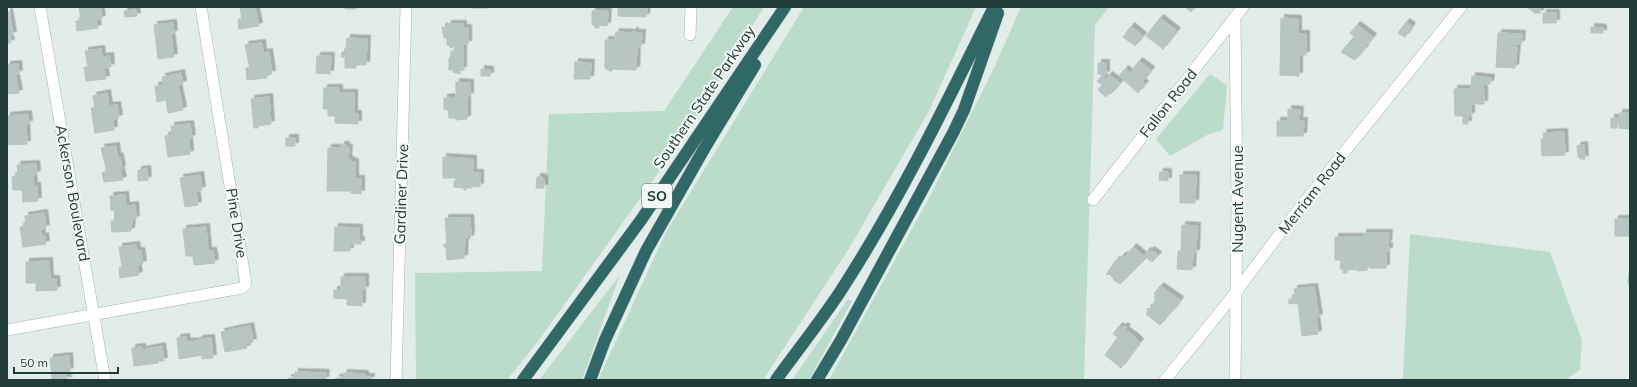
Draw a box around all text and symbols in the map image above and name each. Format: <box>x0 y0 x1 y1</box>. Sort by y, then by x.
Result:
street label: Southern State Parkway <box>649 22 759 172</box>
street label: Fallon Road <box>1135 65 1201 141</box>
street label: Ackerson Boulevard <box>52 123 94 263</box>
street label: Gardiner Drive <box>390 143 412 245</box>
street label: Nugent Avenue <box>1228 145 1247 253</box>
street label: Merriam Road <box>1274 148 1350 238</box>
road number: SO <box>642 184 672 208</box>
street label: Pine Drive <box>222 187 252 259</box>
scale bar <box>14 349 118 375</box>
text: 50 m <box>20 355 48 370</box>

